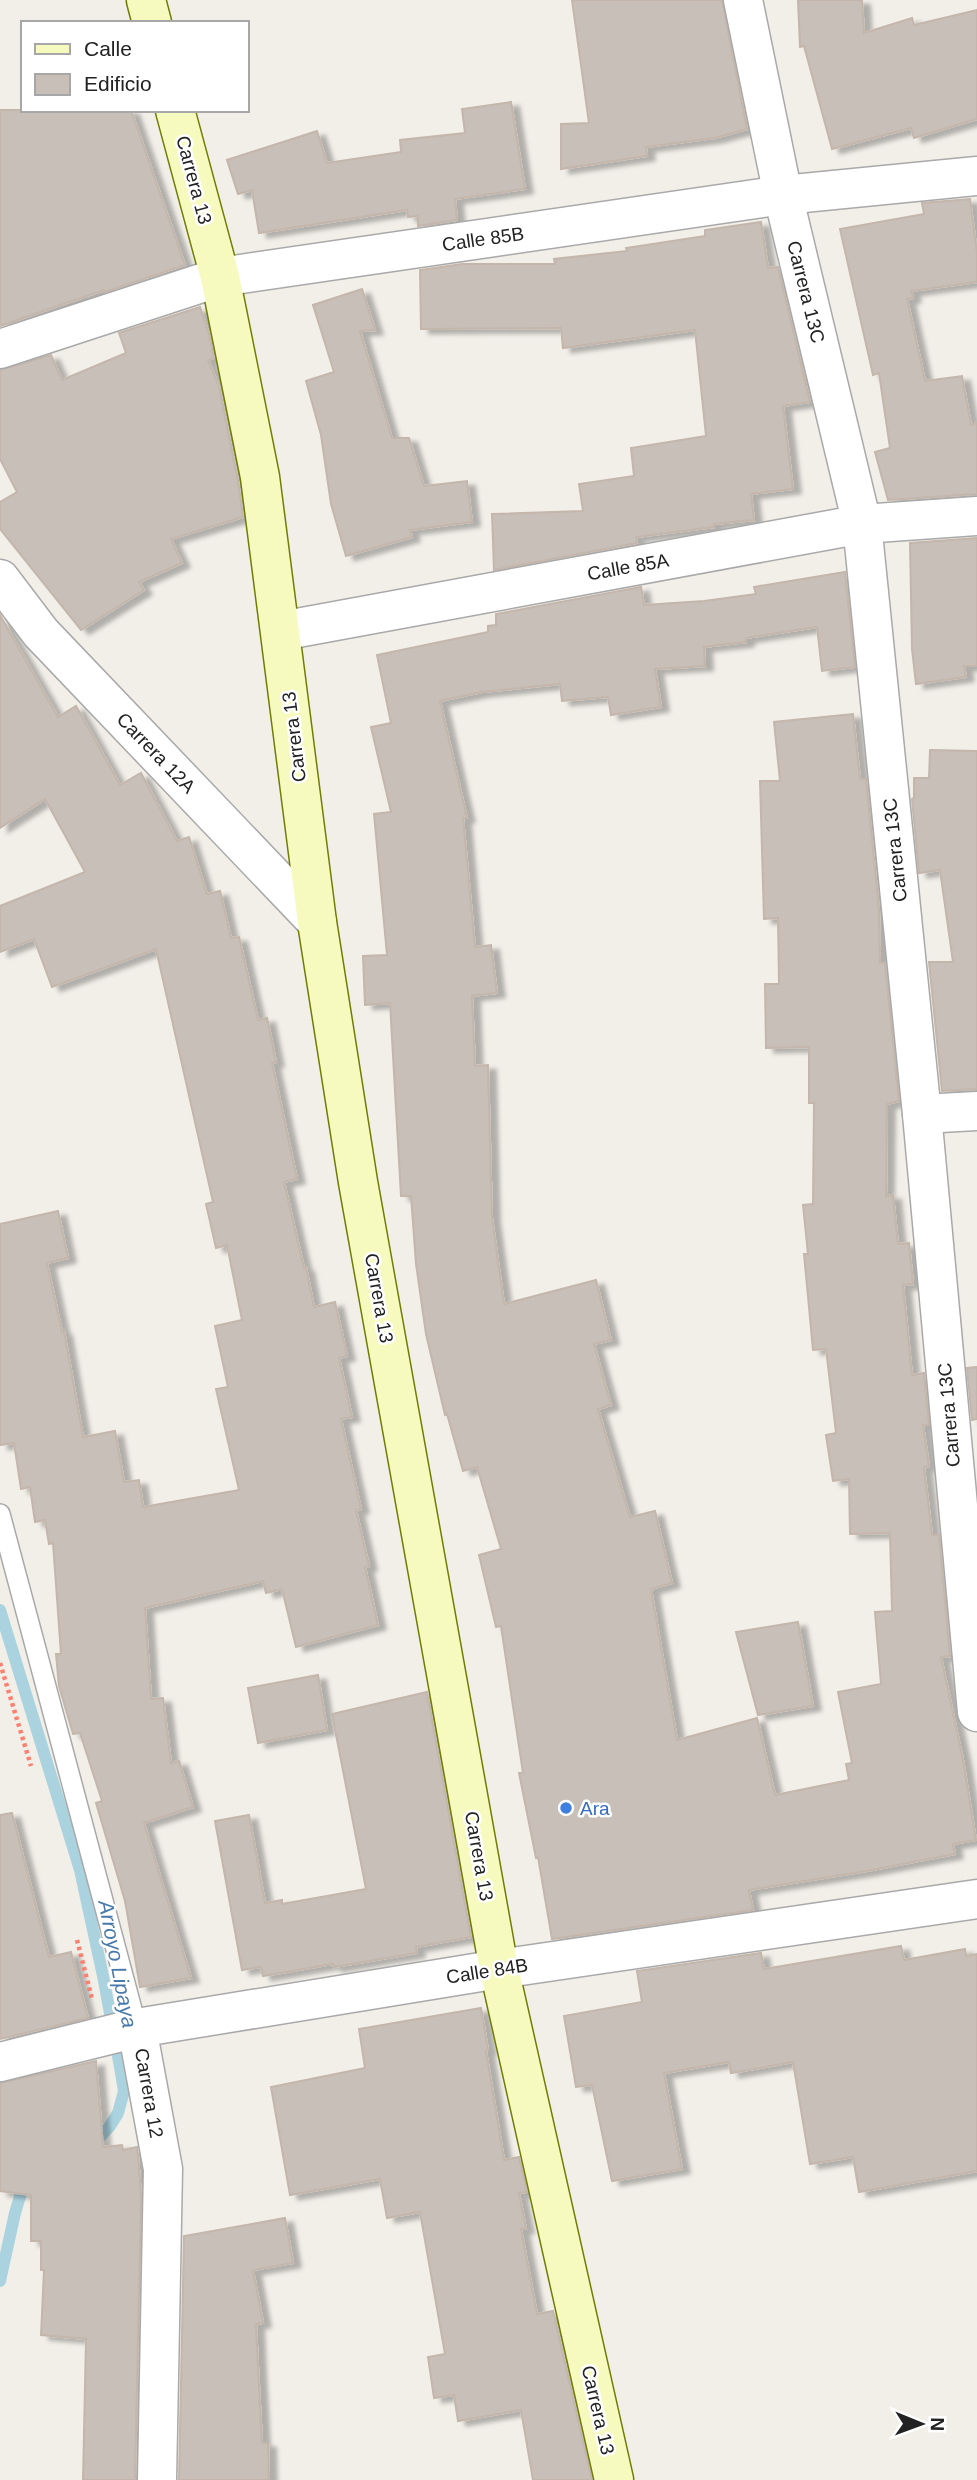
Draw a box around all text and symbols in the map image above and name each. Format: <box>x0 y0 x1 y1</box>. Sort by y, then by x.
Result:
legend <box>21 21 248 112</box>
text: Calle <box>84 37 132 60</box>
text: Edificio <box>84 72 152 95</box>
street label: Carrera 13 <box>172 133 216 227</box>
street label: Calle 85B <box>441 223 525 255</box>
street label: Carrera 13C <box>783 239 829 345</box>
street label: Calle 85A <box>586 549 671 584</box>
street label: Carrera 13 <box>278 691 310 783</box>
street label: Carrera 12A <box>112 708 200 798</box>
street label: Carrera 13C <box>879 797 911 903</box>
street label: Carrera 13 <box>361 1251 397 1345</box>
street label: Carrera 13C <box>934 1362 964 1468</box>
place label: Ara <box>580 1798 610 1819</box>
marker: Ara <box>558 1800 574 1816</box>
street label: Carrera 13 <box>461 1809 497 1903</box>
water label: Arroyo Lipaya <box>94 1896 142 2030</box>
street label: Calle 84B <box>445 1954 529 1988</box>
street label: Carrera 12 <box>131 2046 167 2140</box>
street label: Carrera 13 <box>578 2363 618 2457</box>
north arrow <box>886 2389 956 2459</box>
text: N <box>927 2417 948 2431</box>

